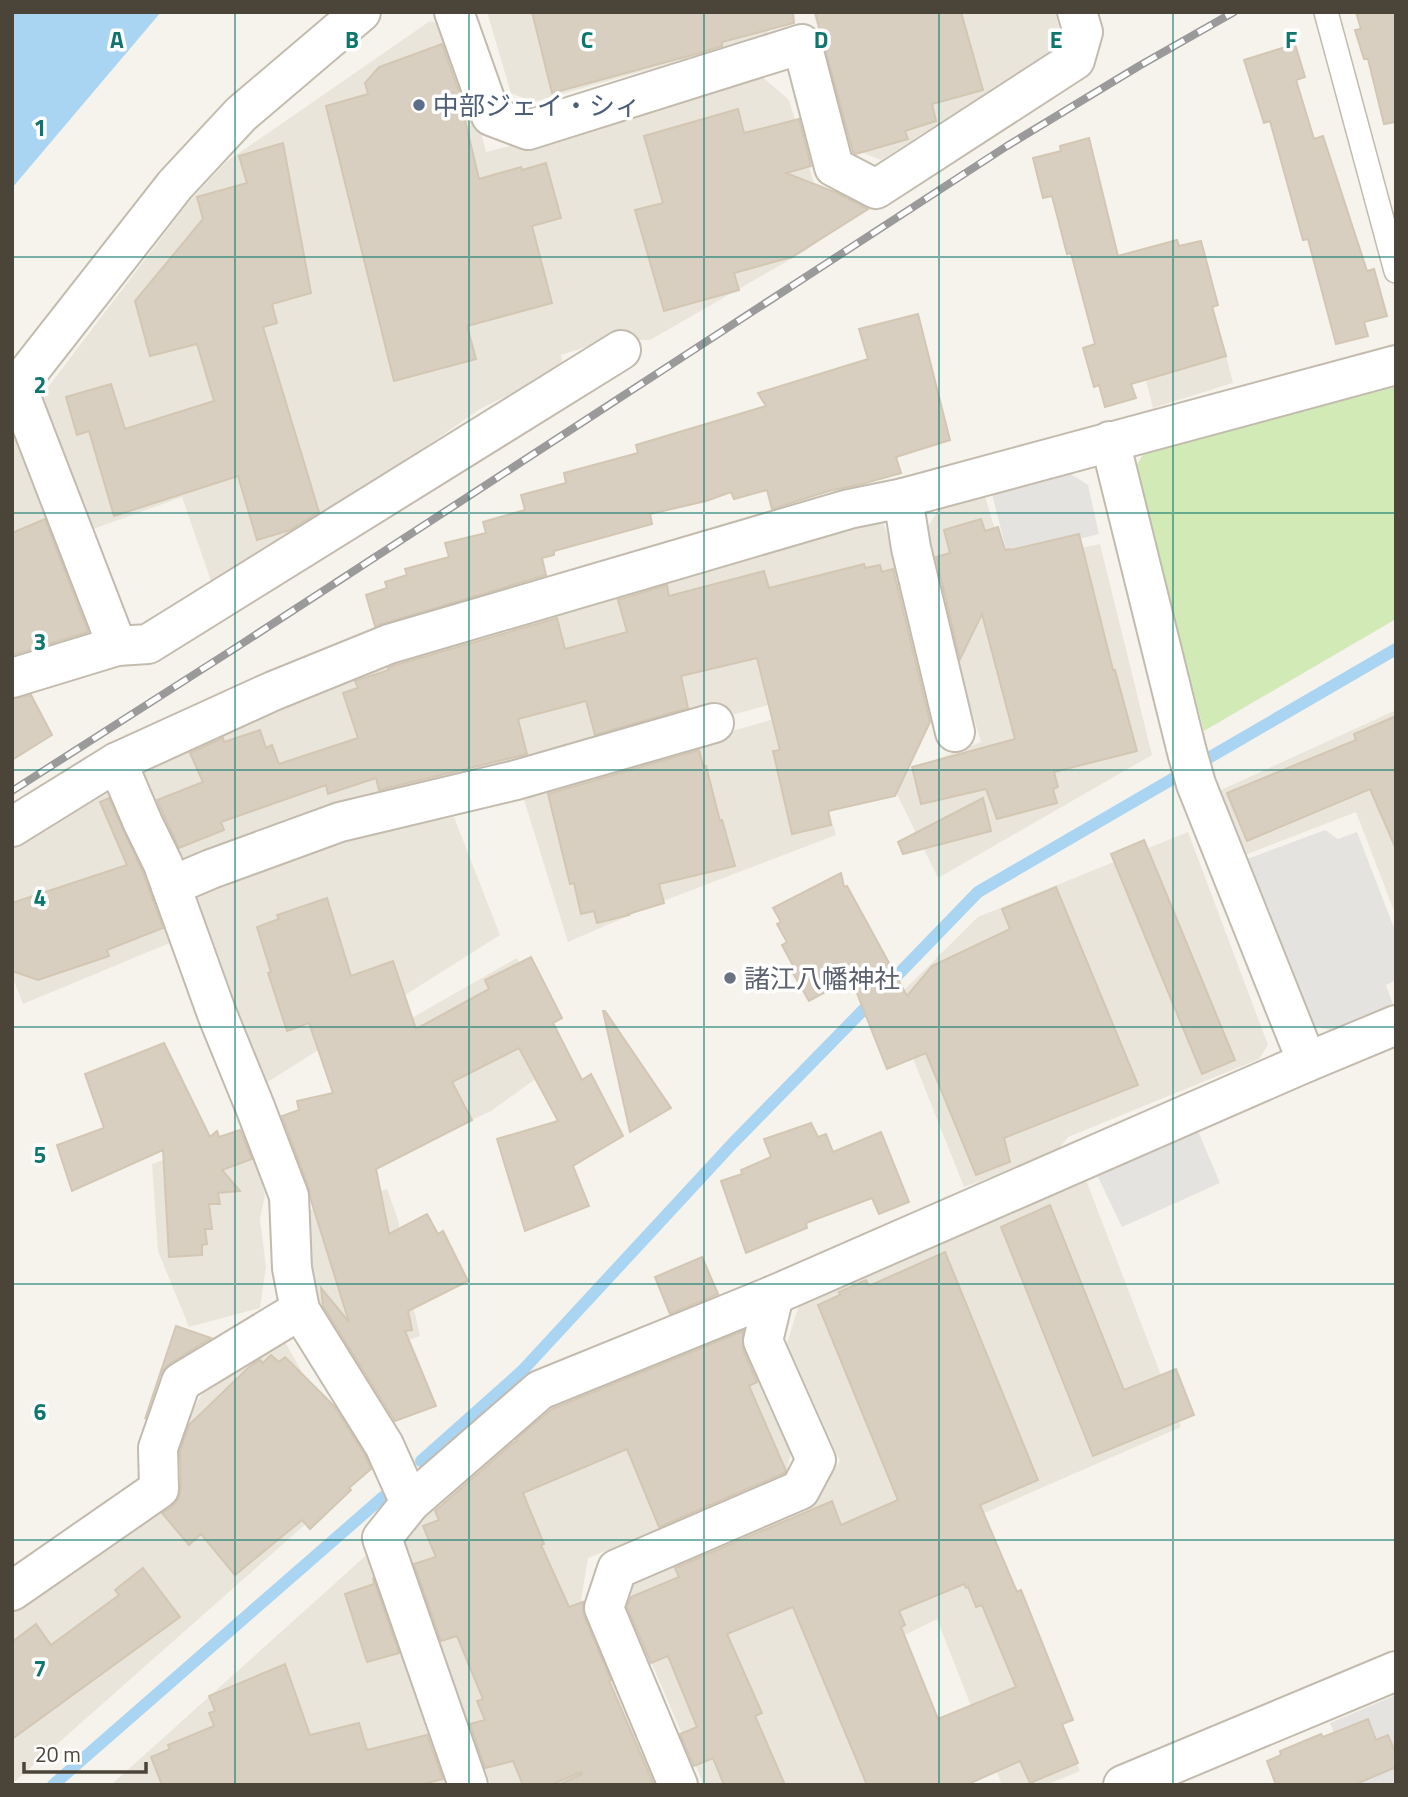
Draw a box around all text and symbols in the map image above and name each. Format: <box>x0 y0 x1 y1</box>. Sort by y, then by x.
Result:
text: A <box>110 22 124 57</box>
text: B <box>345 22 359 57</box>
text: C <box>581 22 593 57</box>
text: D <box>814 22 828 57</box>
text: E <box>1050 22 1062 57</box>
text: F <box>1285 22 1297 57</box>
place label: 中部ジェイ・シィ <box>433 86 641 125</box>
marker: 中部ジェイ・シィ <box>411 97 427 113</box>
text: 1 <box>34 110 46 145</box>
text: 2 <box>34 367 46 402</box>
text: 3 <box>34 624 46 659</box>
text: 4 <box>34 880 46 915</box>
place label: 諸江八幡神社 <box>744 959 900 998</box>
marker: 諸江八幡神社 <box>722 970 738 986</box>
text: 5 <box>34 1137 46 1172</box>
text: 6 <box>34 1394 47 1429</box>
text: 7 <box>34 1651 46 1686</box>
scale bar <box>24 1730 147 1774</box>
text: 20 m <box>35 1738 81 1770</box>

